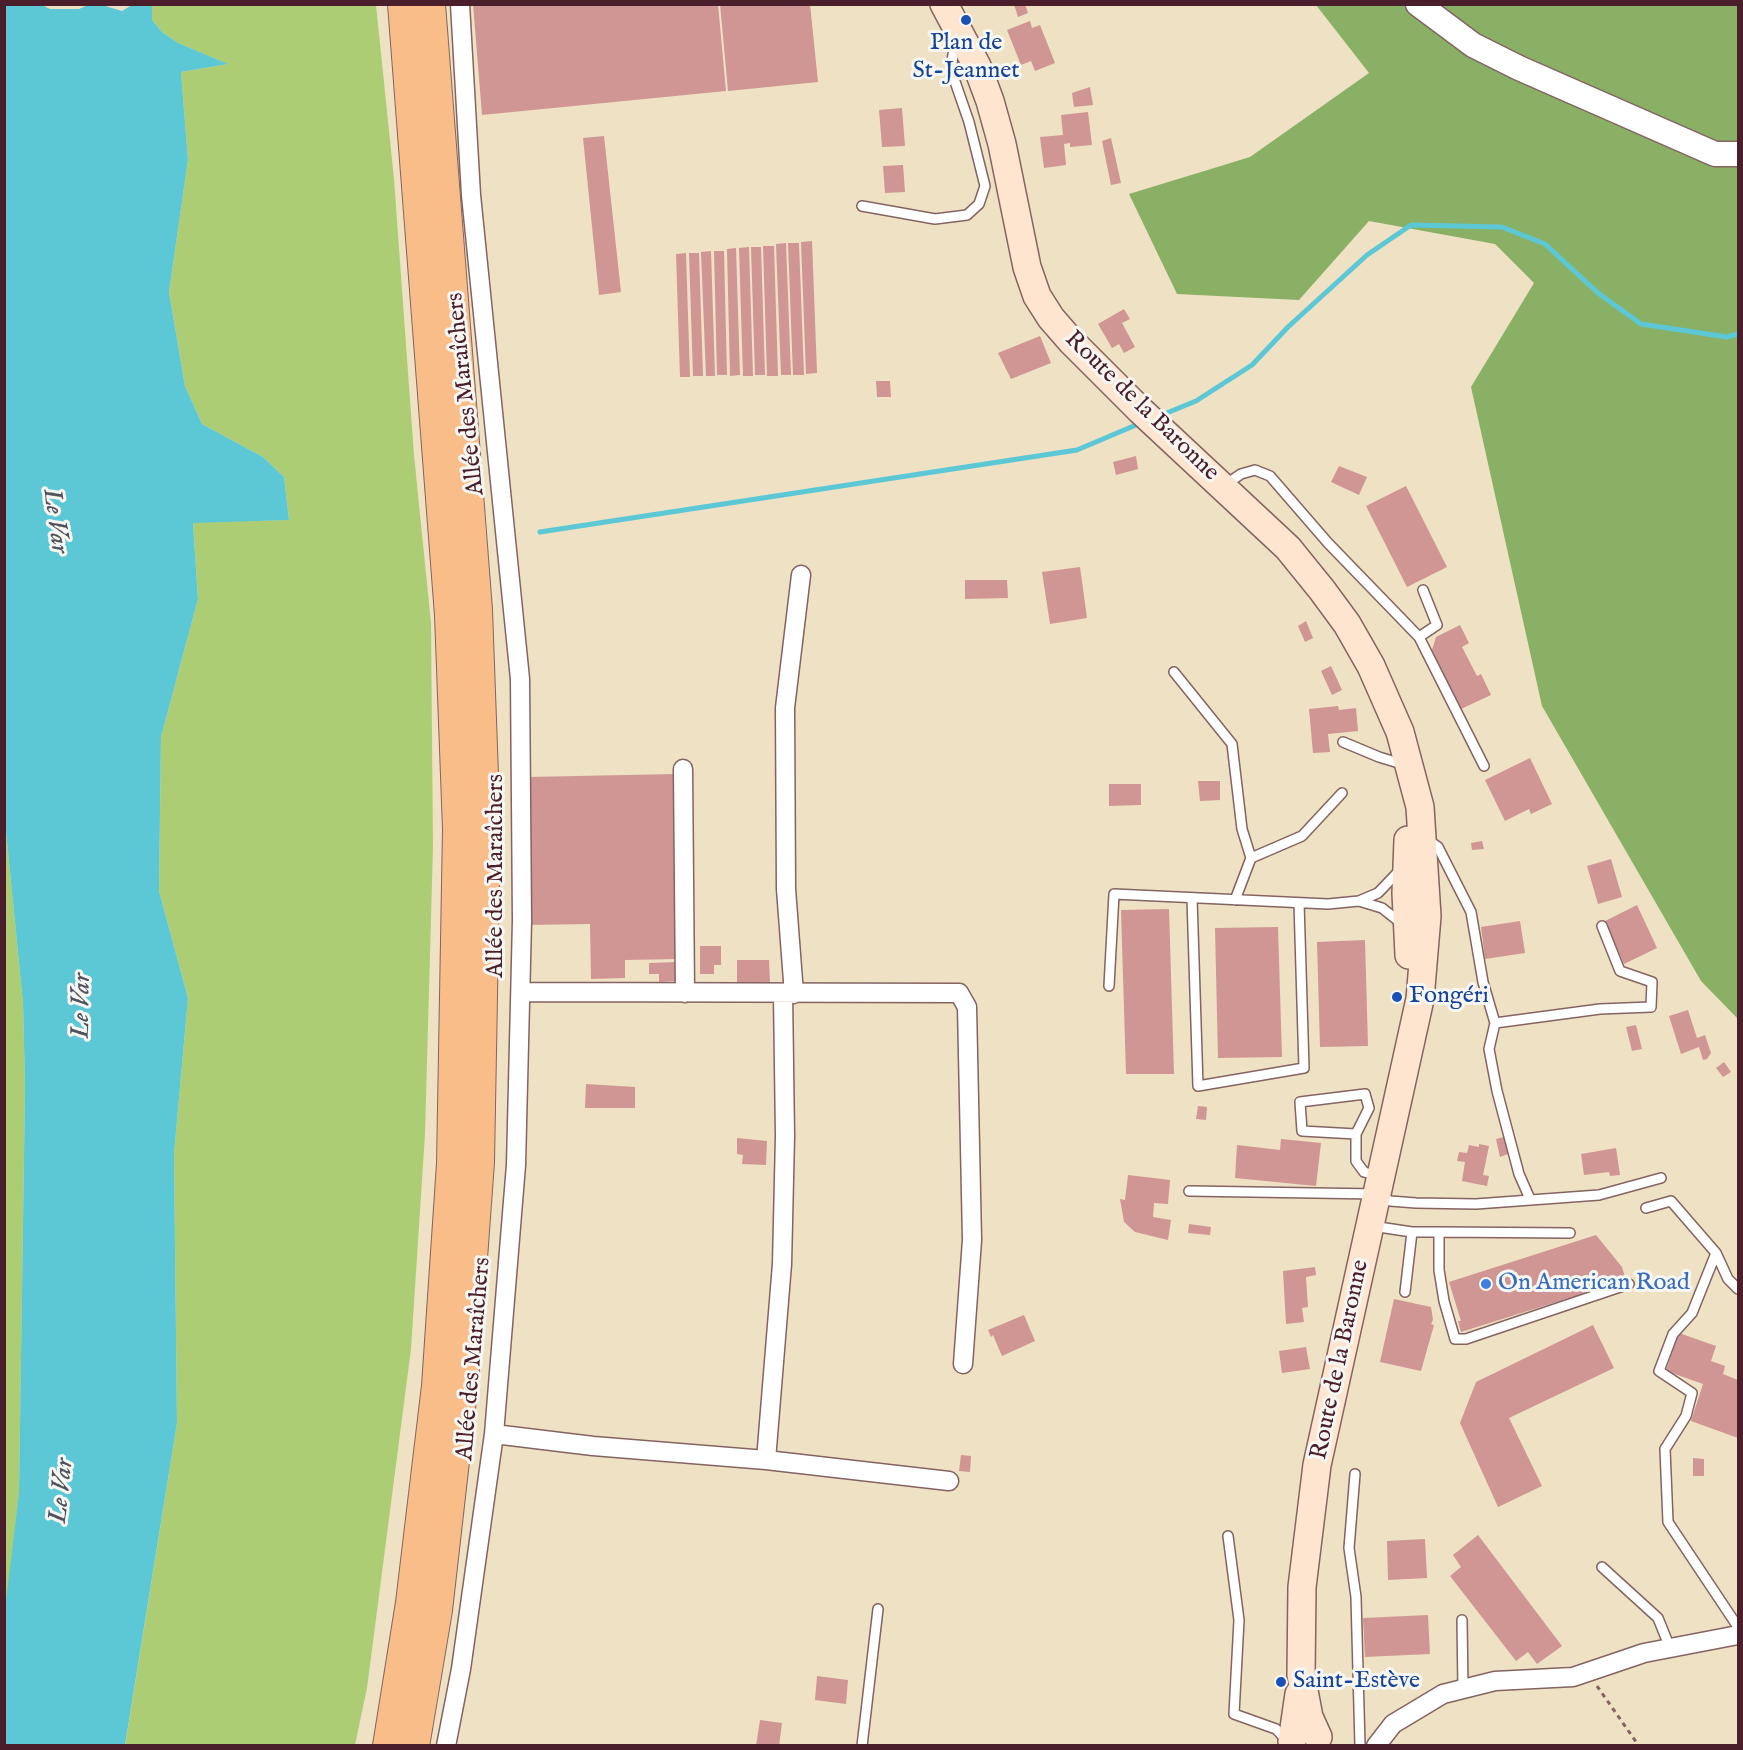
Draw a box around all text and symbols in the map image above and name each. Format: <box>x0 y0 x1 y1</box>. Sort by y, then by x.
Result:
marker: Plan de St-Jeannet <box>959 13 973 27</box>
place label: Plan de St-Jeannet <box>912 30 1020 86</box>
street label: Allée des Maraîchers <box>442 291 492 497</box>
street label: Route de la Baronne <box>1058 326 1224 488</box>
water label: Le Var <box>34 487 74 555</box>
street label: Allée des Maraîchers <box>483 774 511 978</box>
water label: Le Var <box>67 973 99 1039</box>
place label: Fongéri <box>1409 983 1489 1011</box>
marker: Fongéri <box>1390 990 1404 1004</box>
street label: Allée des Maraîchers <box>452 1256 498 1462</box>
street label: Route de la Baronne <box>1306 1257 1376 1463</box>
place label: On American Road <box>1498 1270 1690 1298</box>
marker: On American Road <box>1479 1277 1493 1291</box>
water label: Le Var <box>44 1457 82 1525</box>
place label: Saint-Estève <box>1293 1668 1420 1696</box>
marker: Saint-Estève <box>1274 1675 1288 1689</box>

